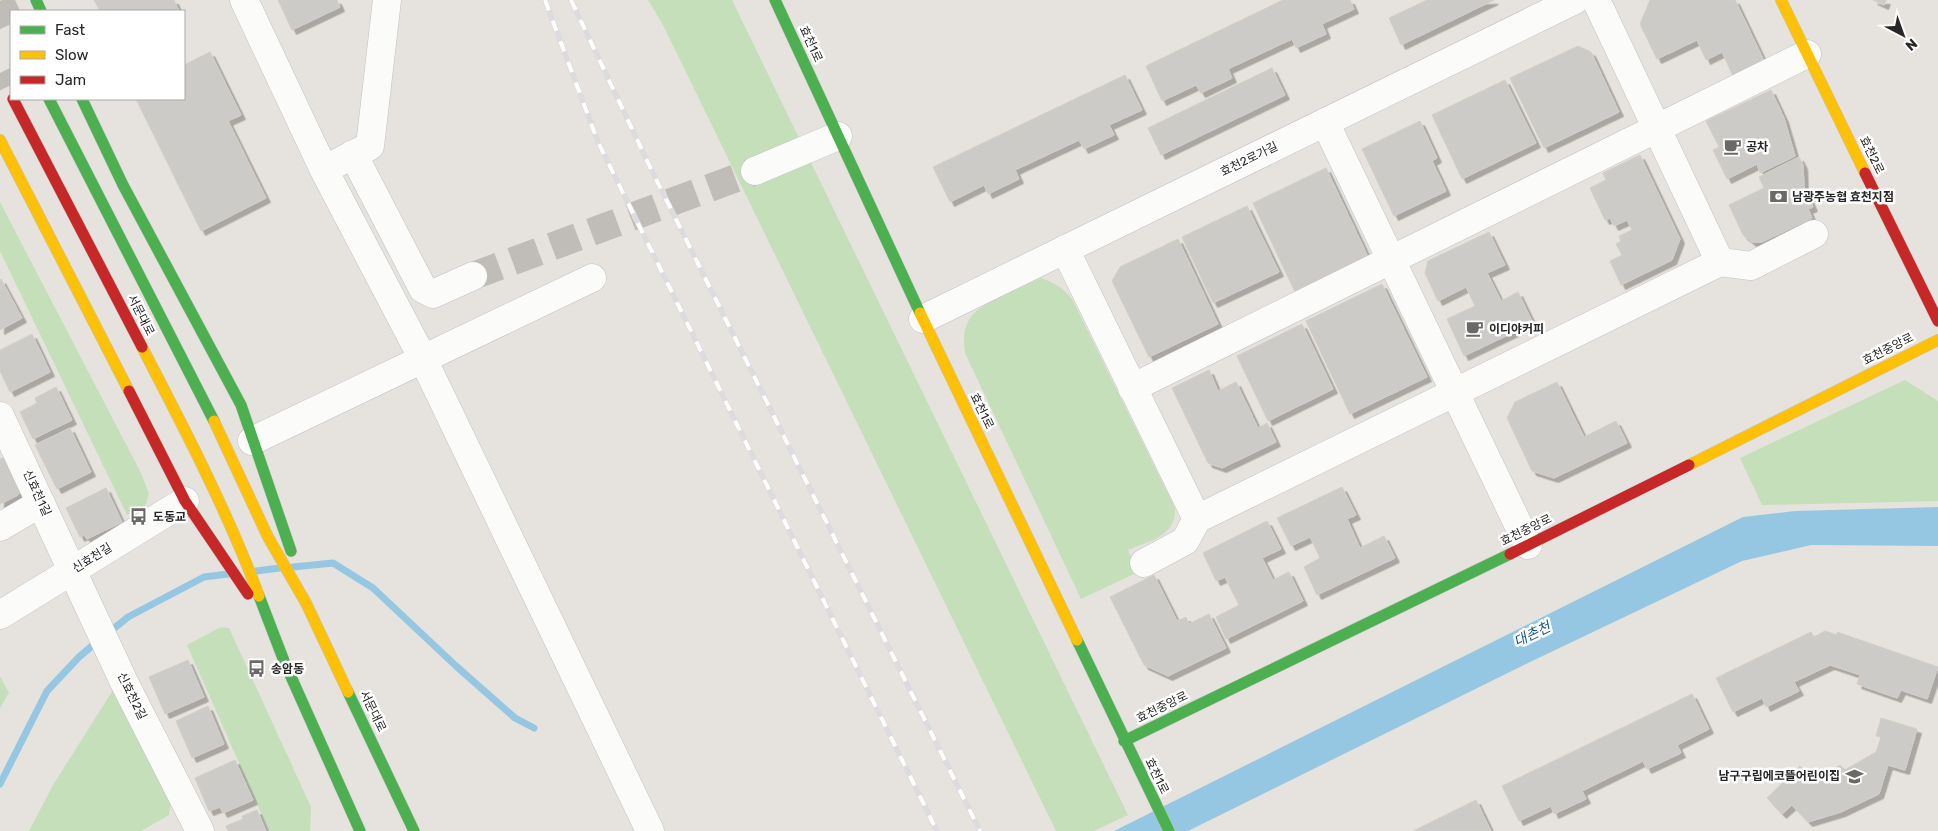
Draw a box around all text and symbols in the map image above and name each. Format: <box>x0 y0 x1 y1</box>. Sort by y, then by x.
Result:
legend <box>10 10 185 100</box>
north arrow <box>1878 10 1928 60</box>
text: Fast <box>55 21 85 39</box>
street label: 효천1로 <box>797 24 825 64</box>
text: N <box>1902 35 1921 54</box>
text: Slow <box>55 46 88 64</box>
text: Jam <box>55 71 86 89</box>
street label: 효천2로 <box>1857 134 1887 176</box>
cafe icon: 공차 <box>1722 137 1742 157</box>
street label: 효천2로가길 <box>1218 139 1280 179</box>
place label: 공차 <box>1746 140 1768 154</box>
bank icon: 남광주농협 효천지점 <box>1768 187 1788 207</box>
place label: 남광주농협 효천지점 <box>1792 190 1894 204</box>
street label: 서문대로 <box>125 292 157 338</box>
cafe icon: 이디야커피 <box>1465 319 1485 339</box>
place label: 이디야커피 <box>1489 322 1544 336</box>
street label: 효천중앙로 <box>1860 330 1916 368</box>
street label: 효천1로 <box>967 391 997 431</box>
street label: 신효천1길 <box>20 468 54 518</box>
bus stop icon: 도동교 <box>129 507 149 527</box>
place label: 도동교 <box>153 510 186 524</box>
street label: 효천중앙로 <box>1498 512 1554 548</box>
street label: 신효천길 <box>70 540 114 576</box>
water label: 대촌천 <box>1511 618 1554 651</box>
bus stop icon: 송암동 <box>247 659 267 679</box>
place label: 송암동 <box>271 662 304 676</box>
street label: 신효천2길 <box>114 670 150 722</box>
street label: 서문대로 <box>357 688 389 734</box>
street label: 효천중앙로 <box>1134 689 1190 725</box>
street label: 효천1로 <box>1142 756 1172 796</box>
school or university icon: 남구구립에코뜰어린이집 <box>1844 766 1864 786</box>
place label: 남구구립에코뜰어린이집 <box>1719 769 1840 783</box>

